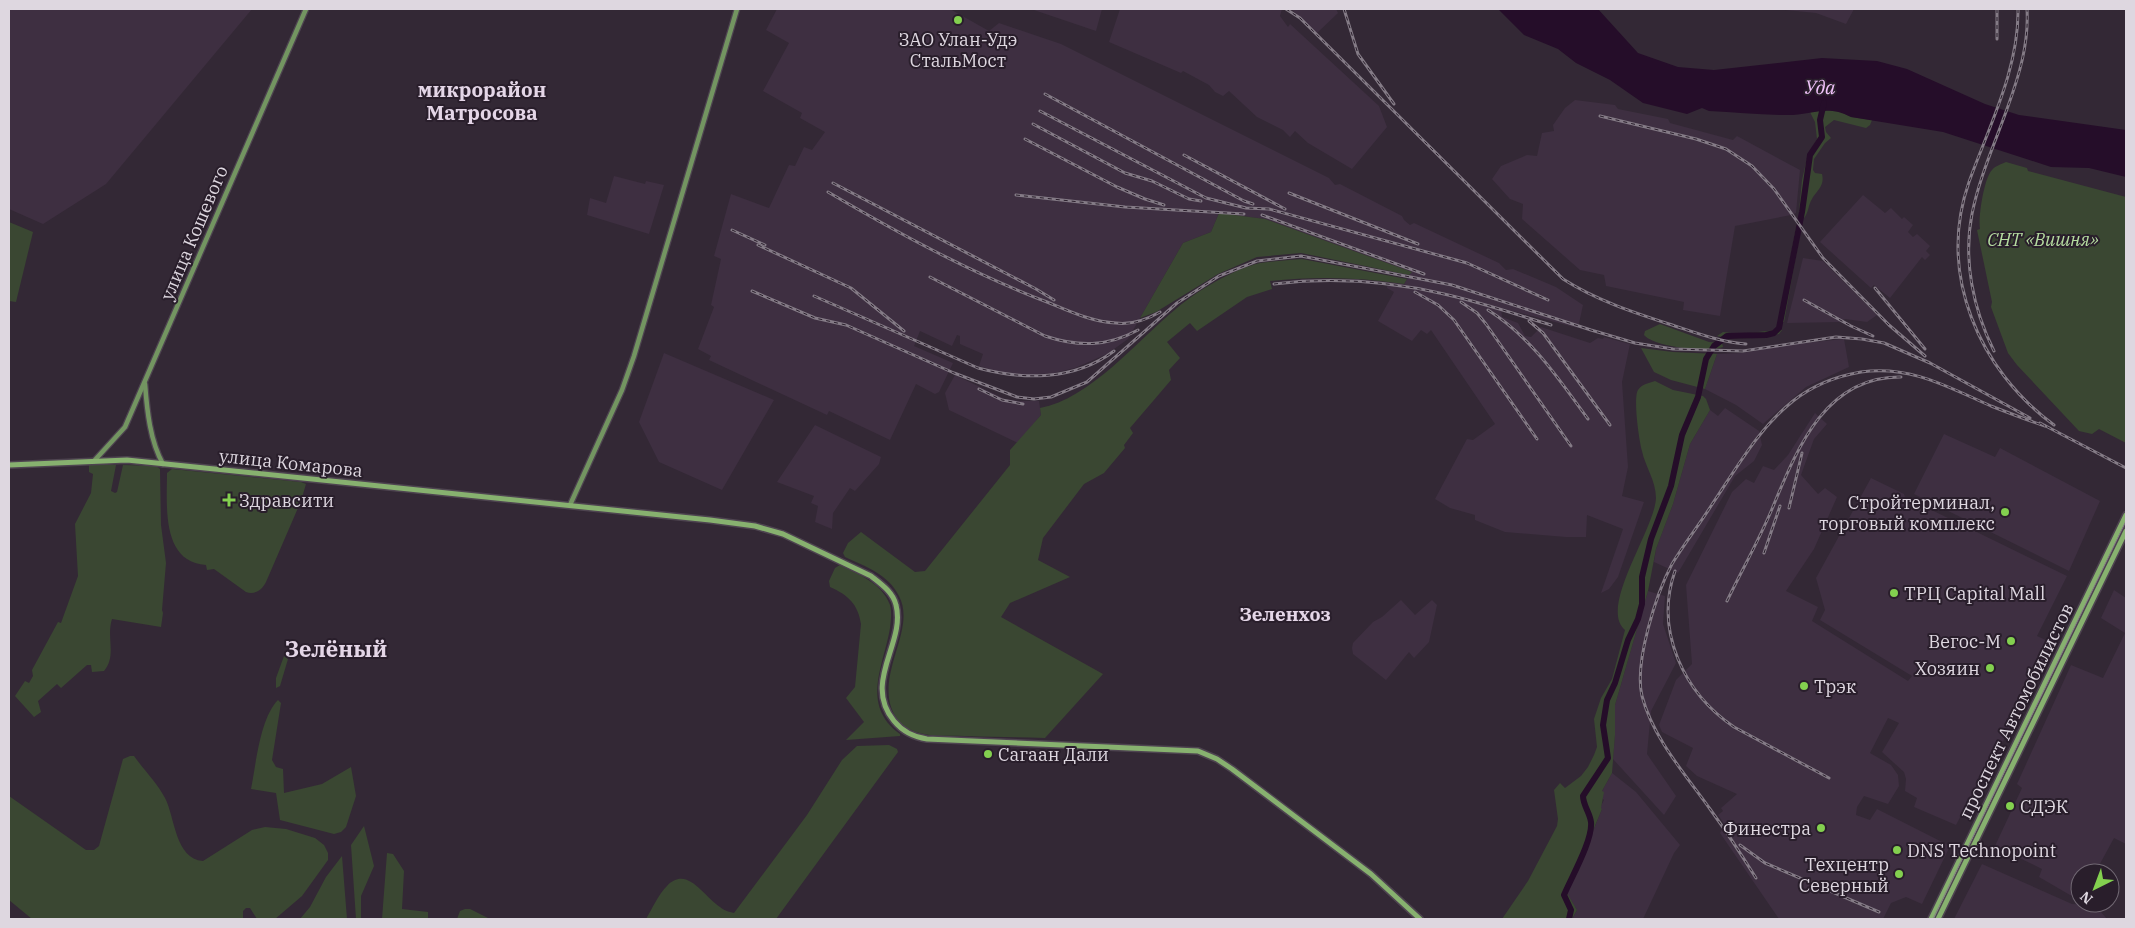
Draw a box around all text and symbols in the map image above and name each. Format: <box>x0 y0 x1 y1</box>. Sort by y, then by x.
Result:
marker: ЗАО Улан-Удэ СтальМост <box>952 14 964 26</box>
place label: ЗАО Улан-Удэ СтальМост <box>899 28 1017 72</box>
water label: Уда <box>1804 75 1836 99</box>
district label: микрорайон Матросова <box>418 76 546 126</box>
street label: улица Кошевого <box>155 162 233 304</box>
park label: СНТ «Вишня» <box>1987 228 2099 251</box>
street label: улица Комарова <box>218 444 364 482</box>
place label: Здравсити <box>239 489 334 512</box>
place label: Стройтерминал, торговый комплекс <box>1819 491 1995 535</box>
marker: Здравсити <box>223 494 235 506</box>
marker: Стройтерминал, торговый комплекс <box>1999 506 2011 518</box>
place label: ТРЦ Capital Mall <box>1904 582 2045 605</box>
marker: ТРЦ Capital Mall <box>1888 587 1900 599</box>
street label: проспект Автомобилистов <box>1954 599 2078 823</box>
district label: Зеленхоз <box>1239 602 1331 626</box>
place label: Вегос-М <box>1928 630 2001 653</box>
district label: Зелёный <box>285 634 387 663</box>
marker: Вегос-М <box>2005 635 2017 647</box>
place label: Хозяин <box>1915 657 1980 680</box>
marker: Хозяин <box>1984 662 1996 674</box>
place label: Трэк <box>1814 675 1857 698</box>
marker: Трэк <box>1798 680 1810 692</box>
place label: Сагаан Дали <box>998 743 1109 766</box>
marker: Сагаан Дали <box>982 748 994 760</box>
place label: СДЭК <box>2020 795 2069 818</box>
marker: СДЭК <box>2004 800 2016 812</box>
place label: Финестра <box>1723 817 1811 840</box>
marker: Финестра <box>1815 822 1827 834</box>
place label: DNS Technopoint <box>1907 839 2056 862</box>
marker: DNS Technopoint <box>1891 844 1903 856</box>
place label: Техцентр Северный <box>1799 853 1889 897</box>
north arrow <box>2070 863 2120 913</box>
marker: Техцентр Северный <box>1893 868 1905 880</box>
text: N <box>2076 887 2096 908</box>

